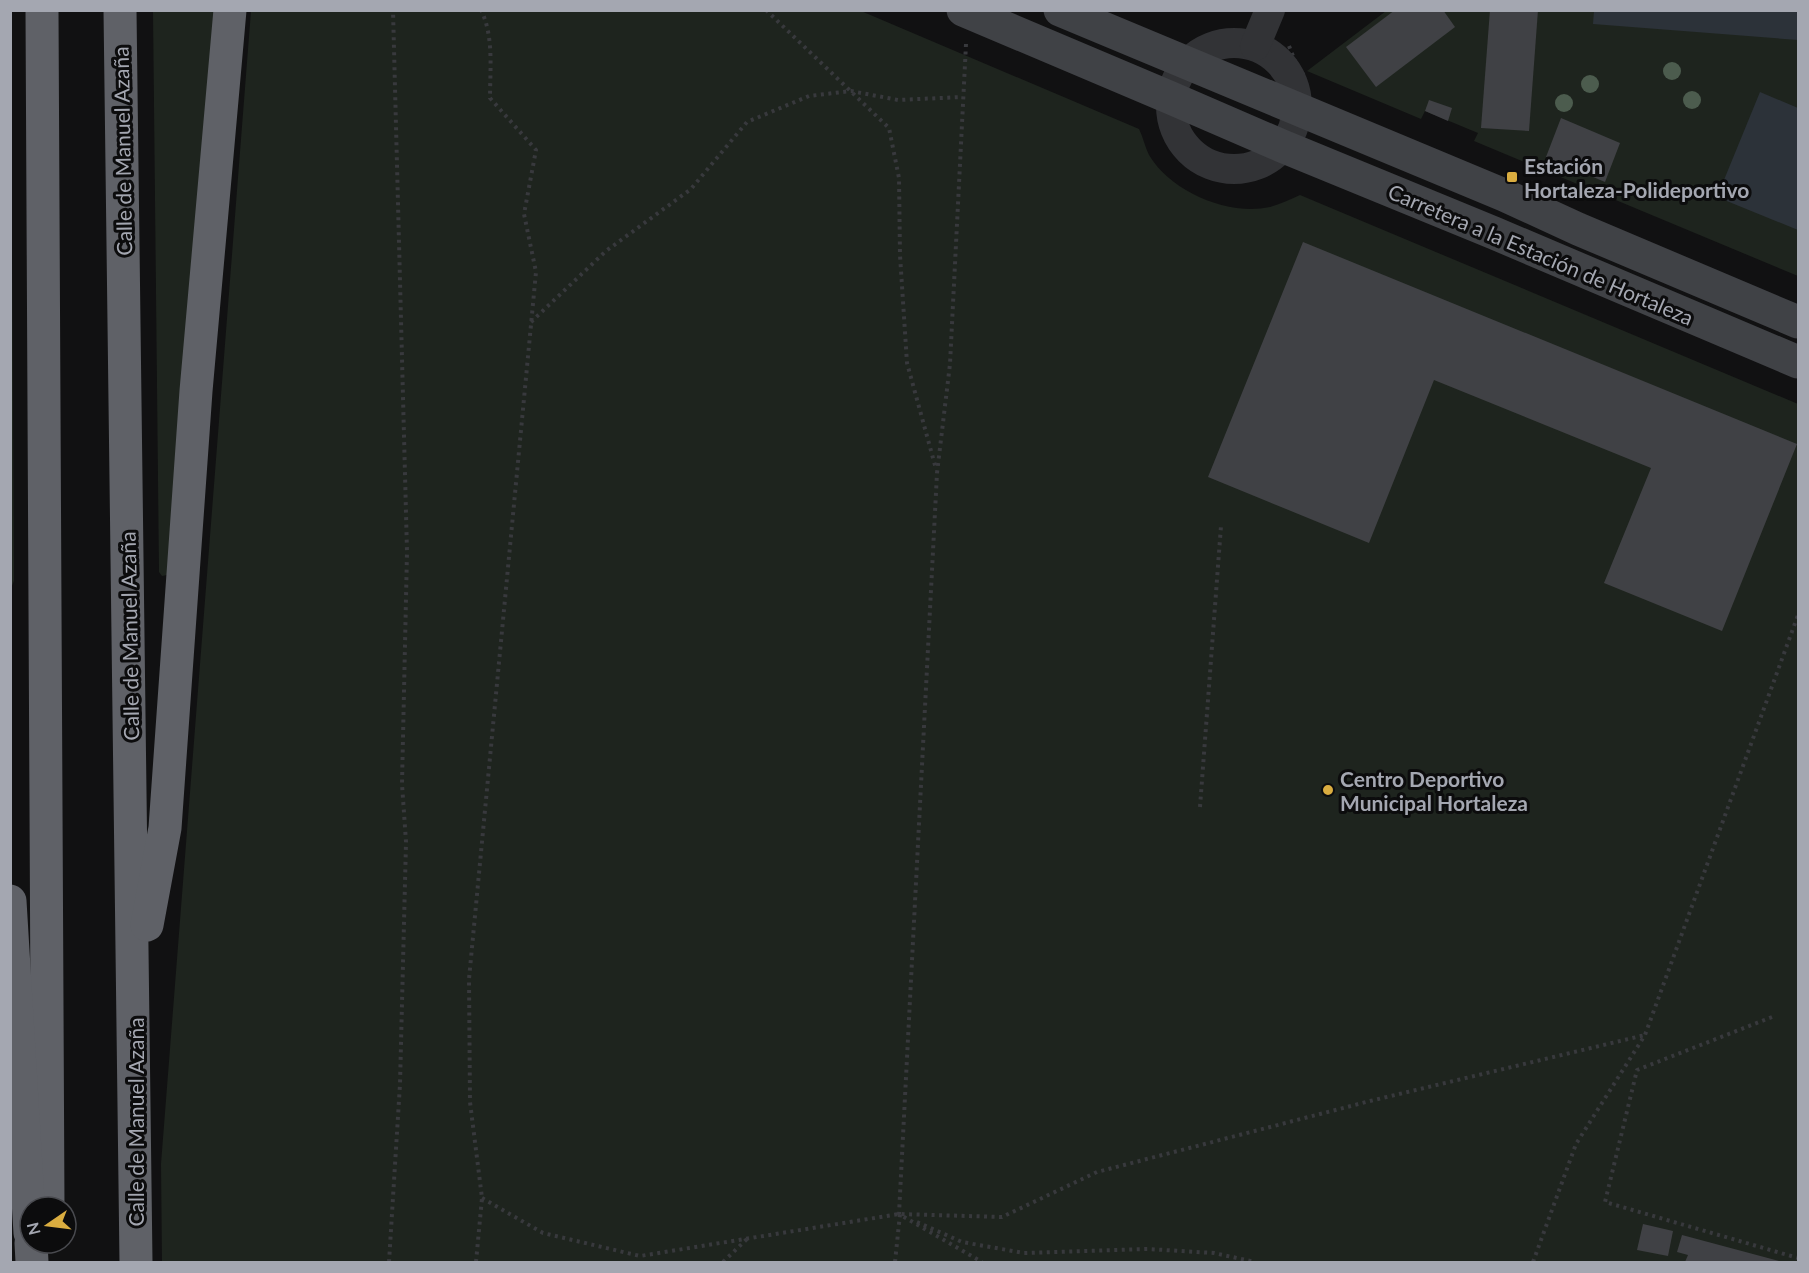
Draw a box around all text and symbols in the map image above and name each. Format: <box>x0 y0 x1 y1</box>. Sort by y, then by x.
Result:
street label: Calle de Manuel Azaña <box>108 46 136 256</box>
place label: Estación Hortaleza-Polideportivo <box>1524 153 1749 202</box>
marker: Estación Hortaleza-Polideportivo <box>1505 170 1519 184</box>
street label: Carretera a la Estación de Hortaleza <box>1385 178 1697 330</box>
street label: Calle de Manuel Azaña <box>115 531 143 741</box>
place label: Centro Deportivo Municipal Hortaleza <box>1340 766 1528 815</box>
marker: Centro Deportivo Municipal Hortaleza <box>1321 783 1335 797</box>
street label: Calle de Manuel Azaña <box>123 1017 148 1227</box>
north arrow <box>18 1195 78 1255</box>
text: N <box>22 1220 44 1237</box>

